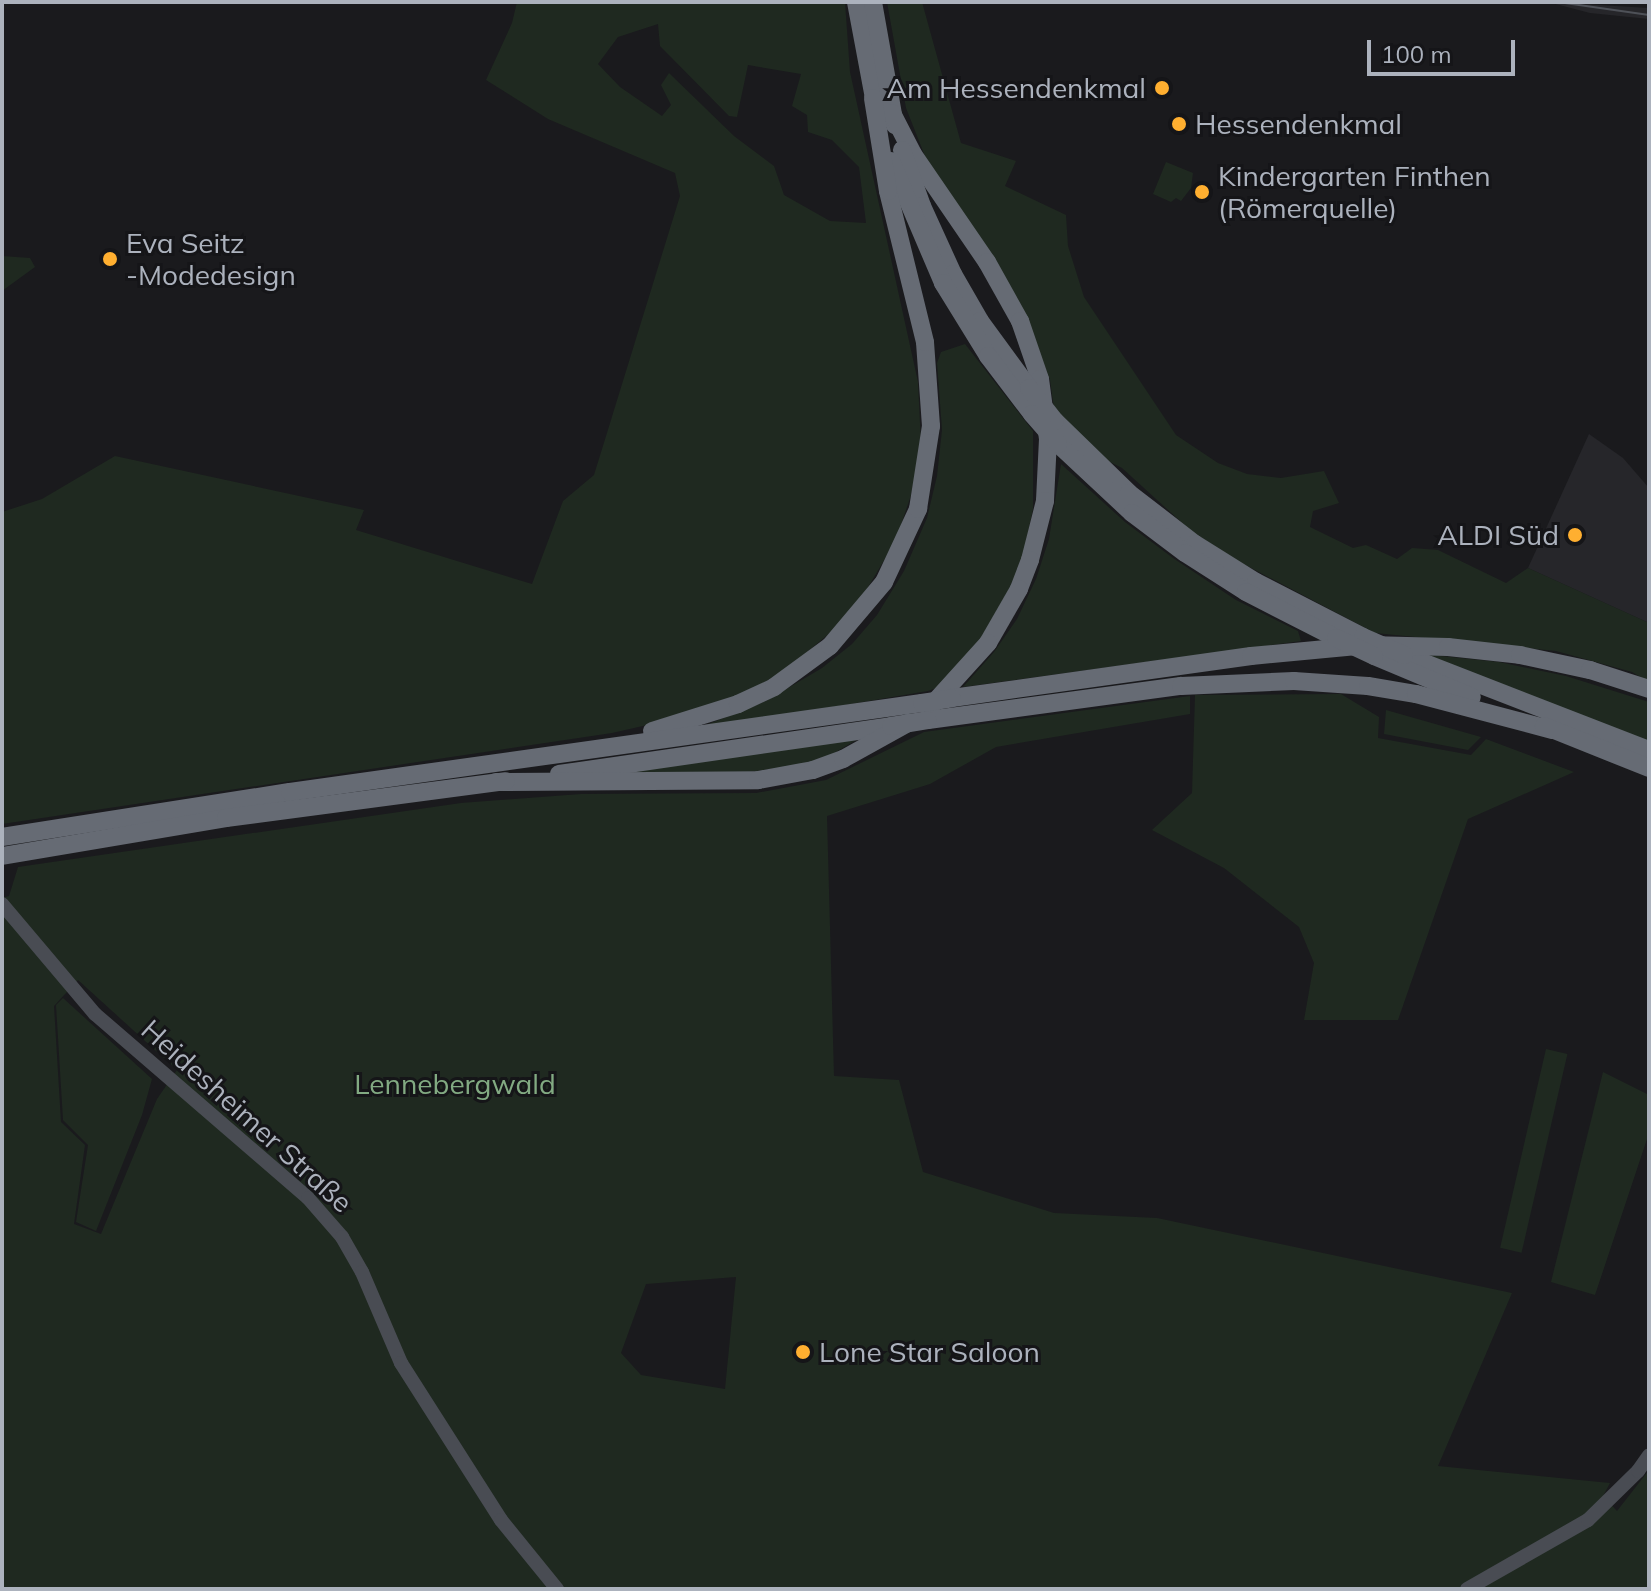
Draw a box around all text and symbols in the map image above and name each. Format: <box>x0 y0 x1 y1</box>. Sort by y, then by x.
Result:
scale bar <box>1371 24 1519 74</box>
text: 100 m <box>1381 39 1452 69</box>
place label: Am Hessendenkmal <box>887 71 1146 105</box>
marker: Am Hessendenkmal <box>1153 79 1171 97</box>
place label: Hessendenkmal <box>1195 107 1402 141</box>
marker: Hessendenkmal <box>1170 115 1188 133</box>
place label: Kindergarten Finthen (Römerquelle) <box>1218 159 1491 225</box>
marker: Kindergarten Finthen (Römerquelle) <box>1193 183 1211 201</box>
place label: Eva Seitz -Modedesign <box>126 226 296 292</box>
marker: Eva Seitz -Modedesign <box>101 250 119 268</box>
place label: ALDI Süd <box>1437 518 1559 552</box>
marker: ALDI Süd <box>1566 526 1584 544</box>
street label: Heidesheimer Straße <box>135 1013 359 1219</box>
park label: Lennebergwald <box>354 1067 556 1101</box>
place label: Lone Star Saloon <box>819 1335 1040 1369</box>
marker: Lone Star Saloon <box>794 1343 812 1361</box>

